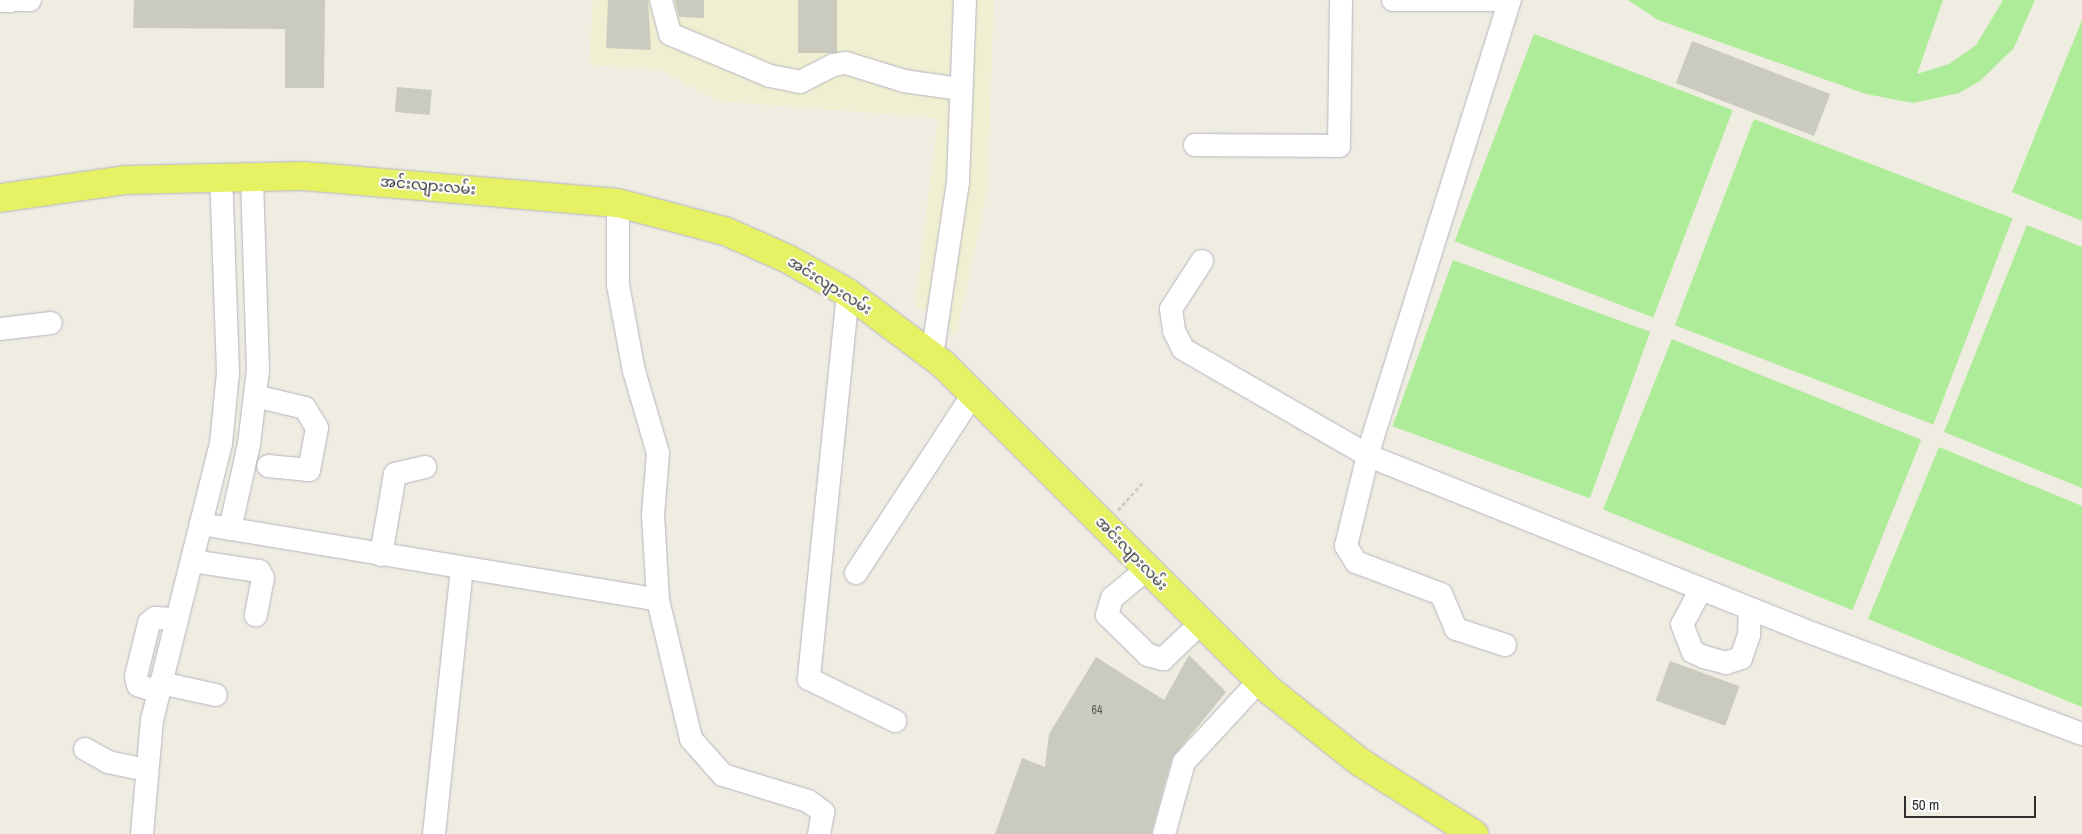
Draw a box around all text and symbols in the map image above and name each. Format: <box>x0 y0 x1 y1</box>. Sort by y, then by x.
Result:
street label: အင်းလျားလမ်း <box>379 172 477 198</box>
street label: အင်းလျားလမ်း <box>785 252 875 318</box>
street label: အင်းလျားလမ်း <box>1092 512 1172 594</box>
house number: 64 <box>1092 704 1102 718</box>
scale bar <box>1907 786 2040 818</box>
text: 50 m <box>1912 794 1939 815</box>

